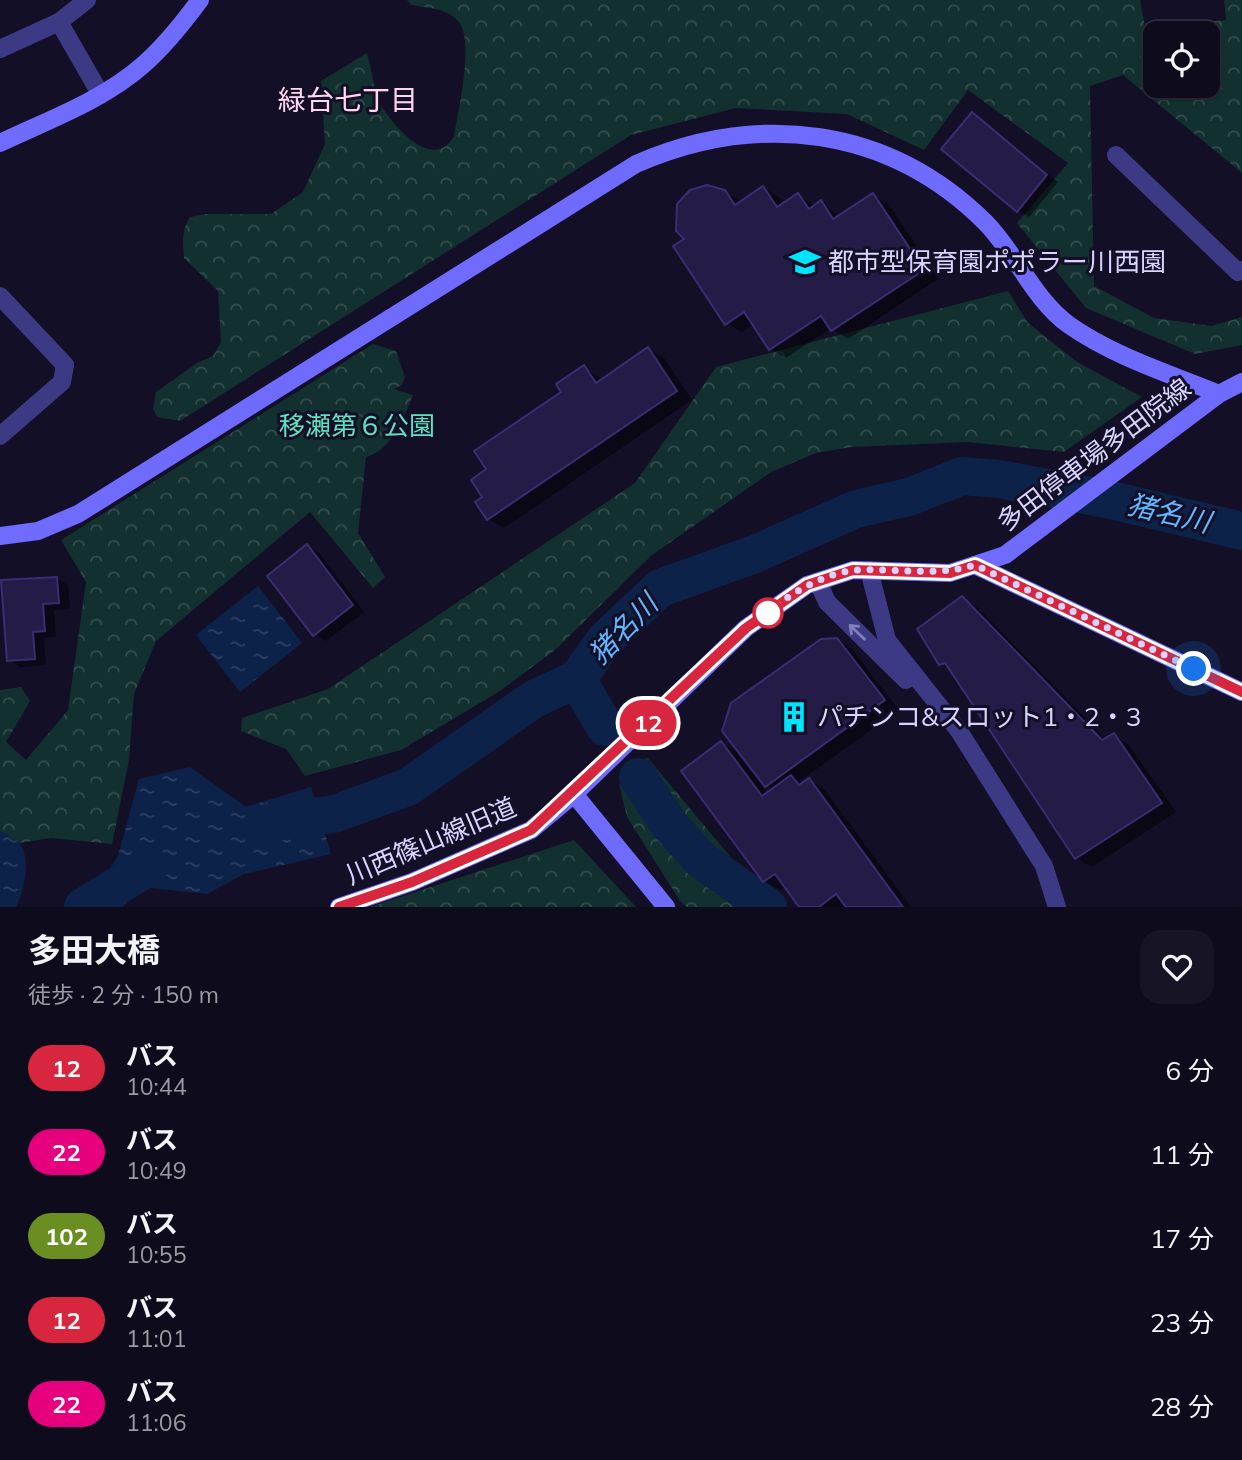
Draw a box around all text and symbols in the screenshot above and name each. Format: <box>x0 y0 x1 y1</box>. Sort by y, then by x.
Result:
map controls <box>1143 21 1220 98</box>
button: locate <box>1143 21 1220 98</box>
district label: 緑台七丁目 <box>278 82 418 117</box>
school or university icon: 都市型保育園ポポラー川西園 <box>788 245 822 279</box>
place label: 都市型保育園ポポラー川西園 <box>828 245 1166 278</box>
street label: 多田停車場多田院線 <box>990 371 1197 538</box>
park label: 移瀬第６公園 <box>279 409 435 442</box>
water label: 猪名川 <box>1124 486 1217 540</box>
water label: 猪名川 <box>581 584 666 671</box>
unlabelled marker <box>753 598 783 628</box>
one-way arrow <box>849 624 866 641</box>
your location <box>1176 651 1211 686</box>
line badge: 12 <box>616 700 680 746</box>
building icon: パチンコ&スロット1・2・3 <box>777 700 811 734</box>
place label: パチンコ&スロット1・2・3 <box>817 700 1141 733</box>
text: 12 <box>634 708 662 738</box>
street label: 川西篠山線旧道 <box>341 790 521 891</box>
text: 多田大橋 <box>28 929 160 970</box>
button: heart <box>1140 930 1214 1004</box>
text: 徒歩 · 2 分 · 150 m <box>28 980 219 1009</box>
text: バス <box>126 1039 178 1072</box>
text: 12 <box>52 1053 81 1083</box>
text: 6 分 <box>1166 1054 1214 1087</box>
text: 10:44 <box>126 1072 186 1101</box>
text: バス <box>126 1123 178 1156</box>
text: 22 <box>52 1137 81 1167</box>
text: 11 分 <box>1150 1138 1214 1171</box>
text: 10:49 <box>126 1156 186 1185</box>
text: バス <box>126 1207 178 1240</box>
text: 102 <box>45 1221 88 1251</box>
text: 17 分 <box>1150 1222 1214 1255</box>
text: 10:55 <box>126 1240 186 1269</box>
text: バス <box>126 1291 178 1324</box>
text: 12 <box>52 1305 81 1335</box>
text: 23 分 <box>1150 1306 1214 1339</box>
text: 11:01 <box>126 1324 186 1353</box>
text: バス <box>126 1375 178 1408</box>
text: 22 <box>52 1389 81 1419</box>
text: 28 分 <box>1150 1390 1214 1423</box>
text: 11:06 <box>126 1408 186 1437</box>

